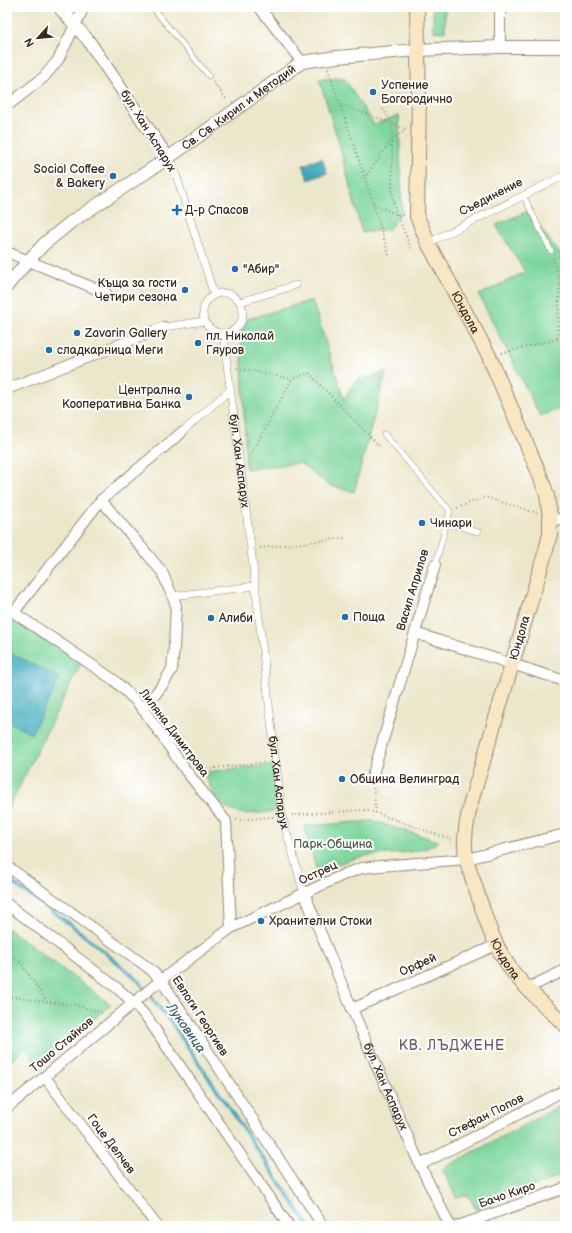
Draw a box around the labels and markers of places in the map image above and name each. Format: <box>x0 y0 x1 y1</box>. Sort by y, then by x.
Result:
place label: Успение Богородично <box>381 78 452 107</box>
marker: Успение Богородично <box>368 87 378 97</box>
place label: Social Coffee & Bakery <box>33 162 106 191</box>
marker: Social Coffee & Bakery <box>108 171 118 181</box>
place label: Д-р Спасов <box>185 203 249 218</box>
marker: Д-р Спасов <box>172 205 182 215</box>
place label: "Абир" <box>243 262 279 277</box>
marker: "Абир" <box>230 264 240 274</box>
place label: Къща за гости Четири сезона <box>95 276 177 305</box>
marker: Къща за гости Четири сезона <box>180 285 190 295</box>
place label: Zavarin Gallery <box>84 326 168 341</box>
marker: Zavarin Gallery <box>72 328 82 338</box>
place label: пл. Николай Гяуров <box>206 329 274 358</box>
marker: пл. Николай Гяуров <box>193 338 203 348</box>
place label: сладкарница Меги <box>57 343 163 358</box>
marker: сладкарница Меги <box>44 345 54 355</box>
place label: Централна Кооперативна Банка <box>62 383 181 412</box>
marker: Централна Кооперативна Банка <box>184 392 194 402</box>
place label: Чинари <box>430 516 472 531</box>
marker: Чинари <box>417 518 427 528</box>
place label: Поща <box>353 610 385 625</box>
place label: Алиби <box>218 611 253 626</box>
marker: Поща <box>340 612 350 622</box>
marker: Алиби <box>206 613 216 623</box>
place label: Община Велинград <box>350 772 460 787</box>
marker: Община Велинград <box>337 774 347 784</box>
place label: Хранителни Стоки <box>269 914 372 929</box>
marker: Хранителни Стоки <box>256 916 266 926</box>

